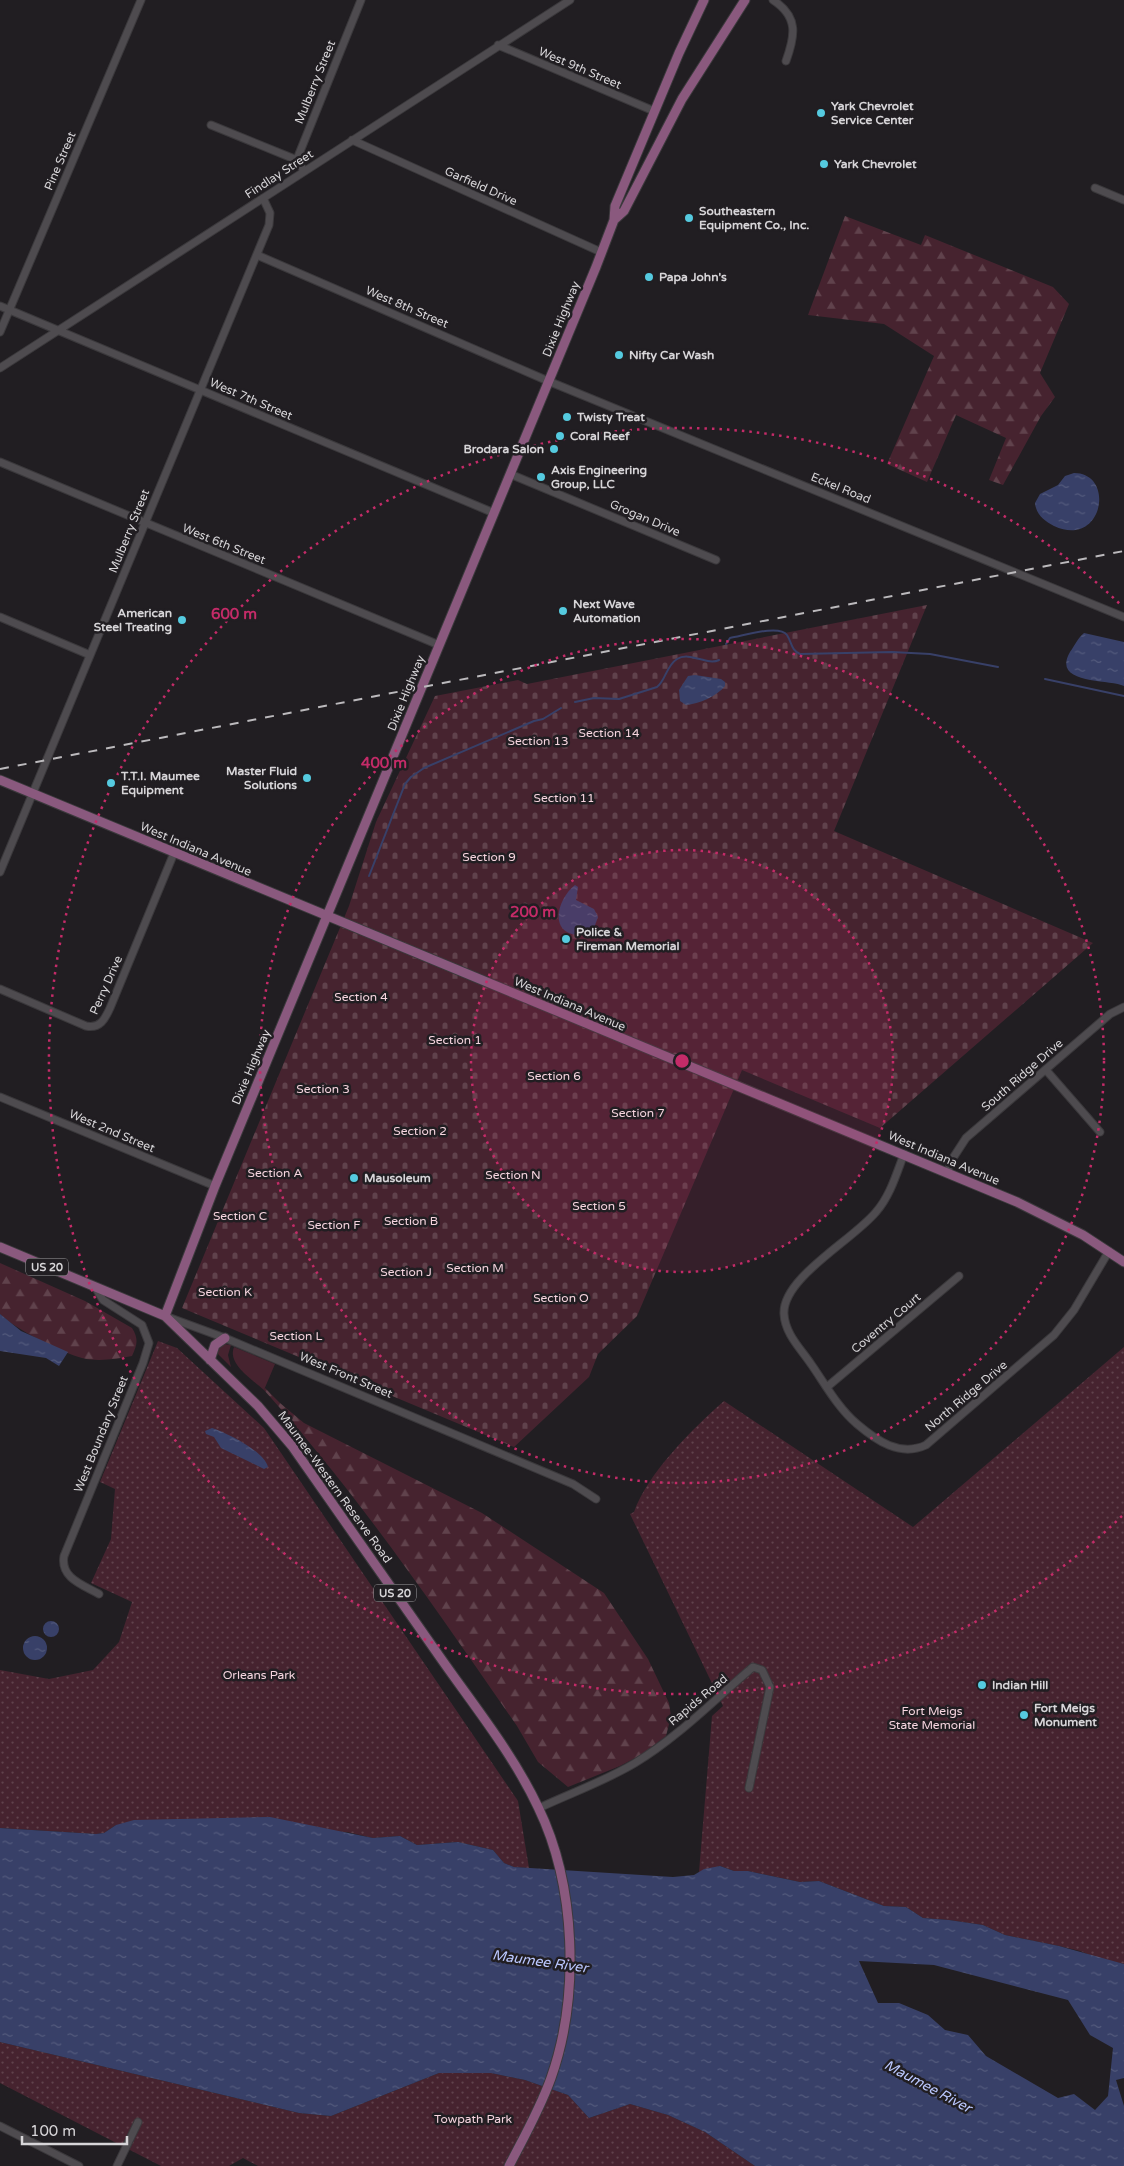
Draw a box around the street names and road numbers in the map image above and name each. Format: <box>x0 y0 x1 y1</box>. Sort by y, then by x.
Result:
street label: Mulberry Street <box>292 38 338 126</box>
street label: West 9th Street <box>536 44 624 92</box>
street label: Pine Street <box>41 129 79 192</box>
street label: Findlay Street <box>242 147 316 201</box>
street label: Garfield Drive <box>442 164 520 208</box>
street label: Dixie Highway <box>539 279 583 359</box>
street label: West 8th Street <box>363 283 451 331</box>
street label: West 7th Street <box>207 375 295 423</box>
street label: Eckel Road <box>809 470 873 506</box>
street label: Mulberry Street <box>106 487 152 575</box>
street label: Grogan Drive <box>608 497 682 539</box>
street label: West 6th Street <box>180 521 268 567</box>
street label: Dixie Highway <box>384 653 428 733</box>
street label: West Indiana Avenue <box>138 819 254 879</box>
street label: Perry Drive <box>87 953 125 1017</box>
street label: West Indiana Avenue <box>512 974 628 1034</box>
street label: Dixie Highway <box>229 1027 273 1107</box>
street label: South Ridge Drive <box>978 1036 1066 1114</box>
street label: West 2nd Street <box>67 1107 157 1156</box>
street label: West Indiana Avenue <box>886 1128 1002 1188</box>
road number: US 20 <box>26 1258 68 1276</box>
street label: Coventry Court <box>848 1290 924 1356</box>
street label: West Front Street <box>297 1349 395 1401</box>
street label: North Ridge Drive <box>922 1358 1010 1434</box>
street label: West Boundary Street <box>71 1373 131 1494</box>
street label: Maumee-Western Reserve Road <box>275 1408 395 1566</box>
road number: US 20 <box>374 1585 416 1602</box>
street label: Rapids Road <box>666 1671 730 1729</box>

